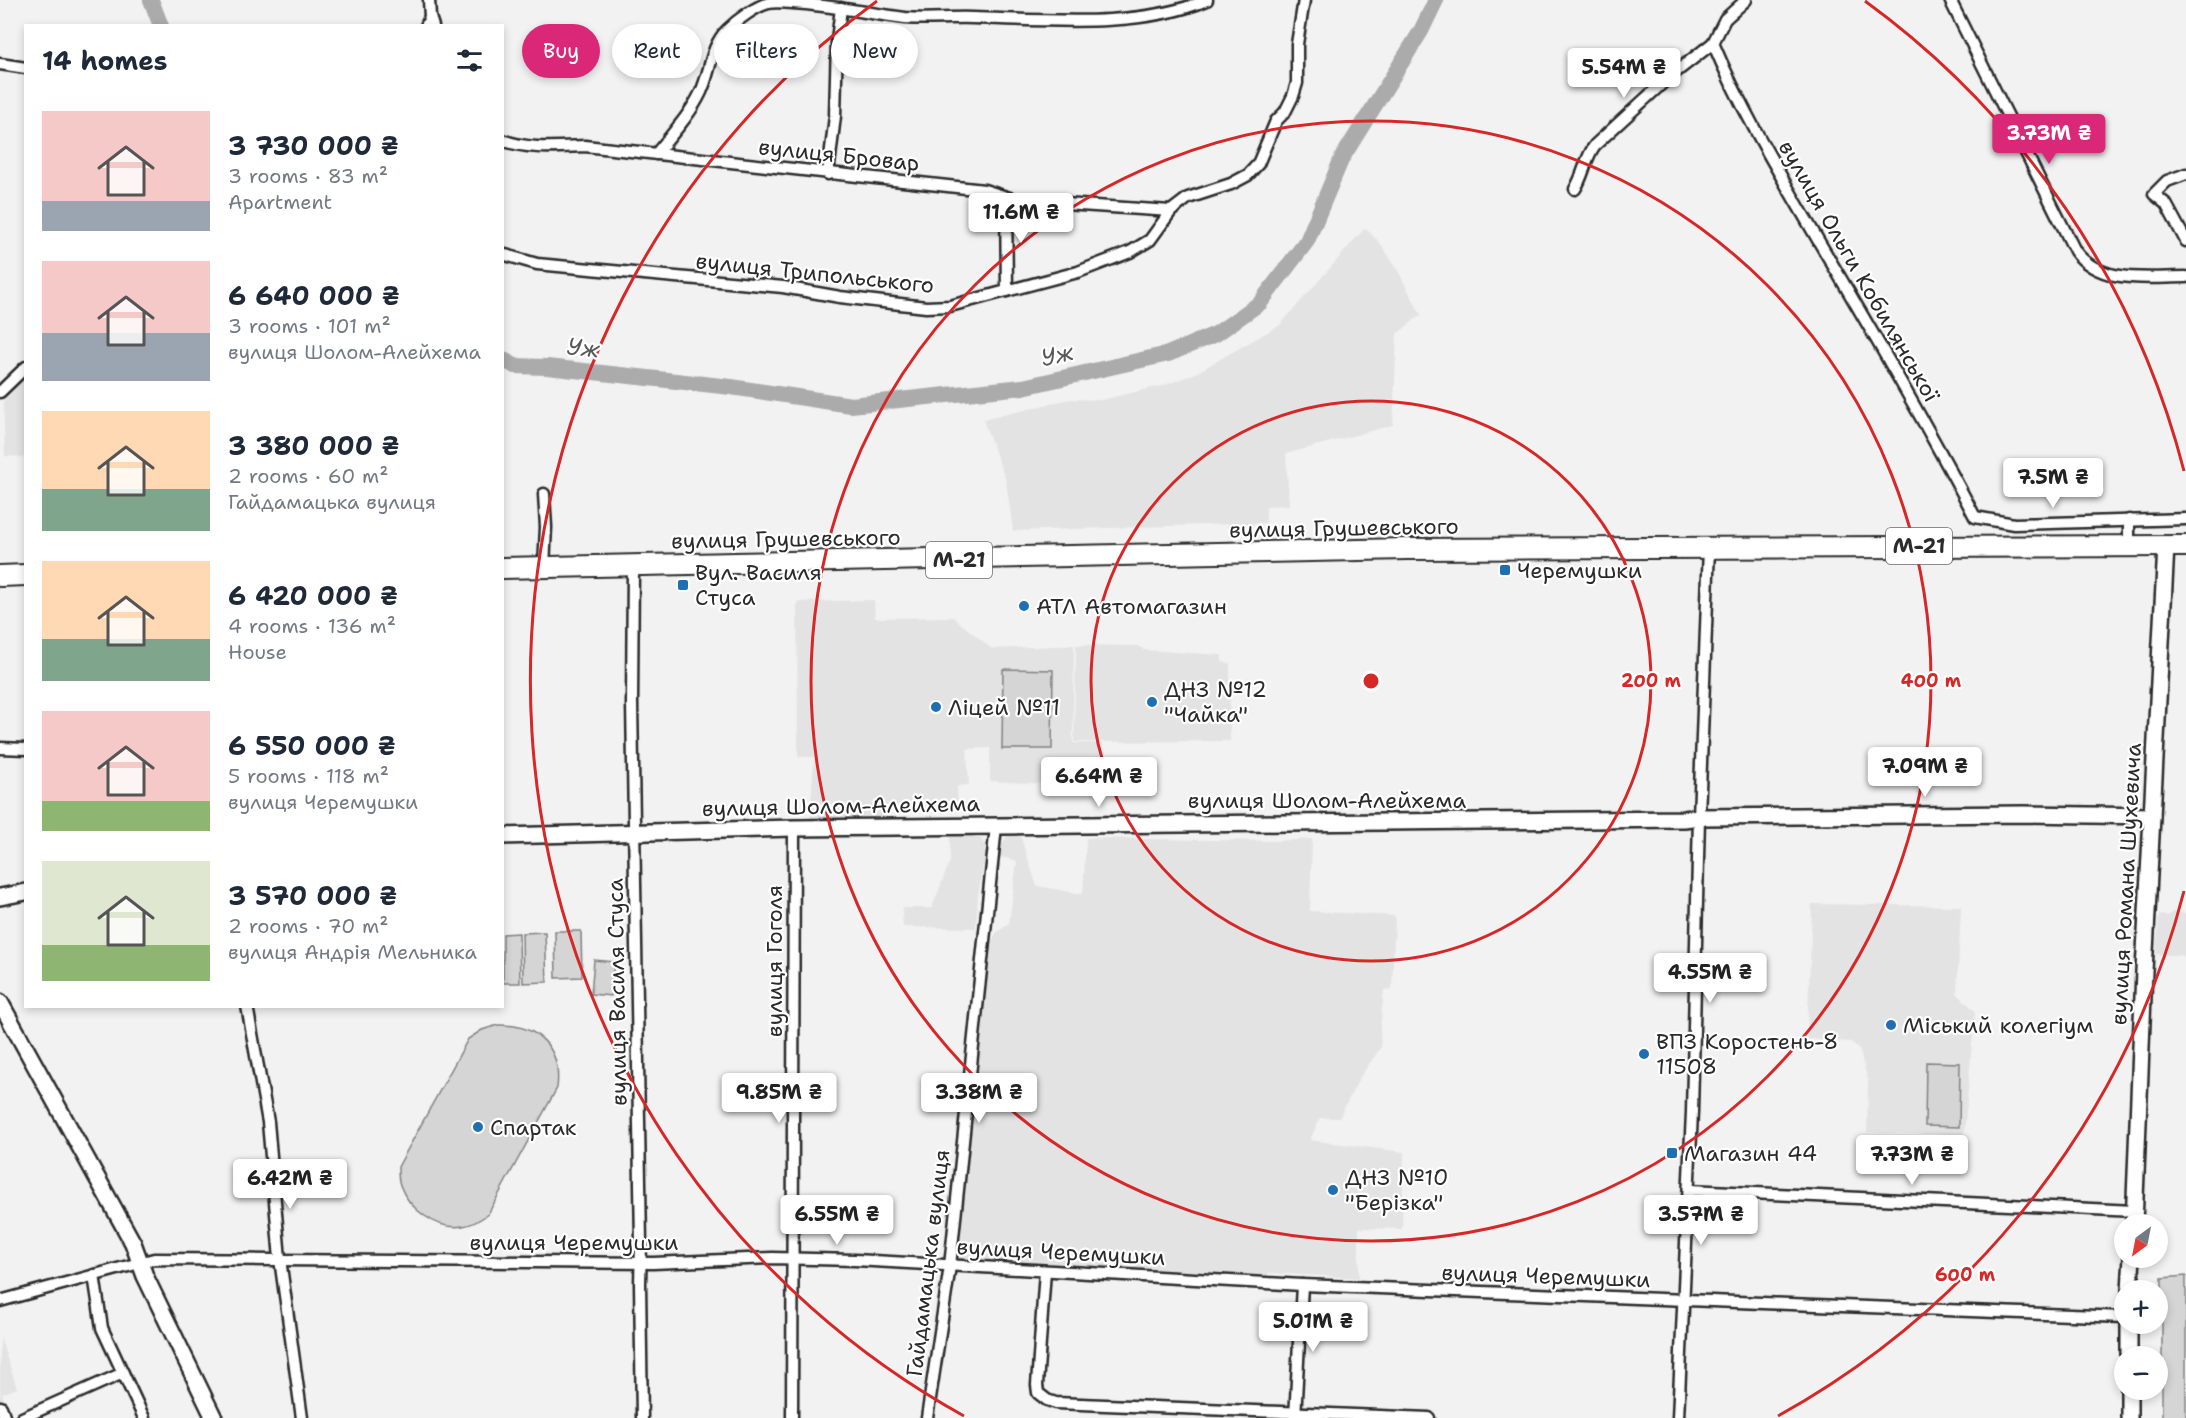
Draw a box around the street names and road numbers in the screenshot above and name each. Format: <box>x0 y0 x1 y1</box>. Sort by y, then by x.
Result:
street label: вулиця Бровар <box>757 132 921 178</box>
street label: вулиця Ольги Кобилянської <box>1772 135 1946 408</box>
street label: вулиця Трипольського <box>694 246 936 300</box>
street label: вулиця Грушевського <box>1229 511 1459 545</box>
street label: вулиця Грушевського <box>671 522 901 556</box>
road number: М-21 <box>1886 528 1952 564</box>
road number: М-21 <box>926 542 992 578</box>
street label: вулиця Романа Шухевича <box>2104 742 2148 1026</box>
street label: вулиця Шолом-Алейхема <box>1188 786 1466 815</box>
street label: вулиця Шолом-Алейхема <box>702 789 981 823</box>
street label: вулиця Василя Стуса <box>601 878 633 1106</box>
street label: вулиця Гоголя <box>760 885 789 1037</box>
street label: Гайдамацька вулиця <box>900 1148 956 1378</box>
street label: вулиця Черемушки <box>469 1228 679 1257</box>
street label: вулиця Черемушки <box>956 1232 1166 1272</box>
street label: вулиця Черемушки <box>1441 1258 1651 1294</box>

